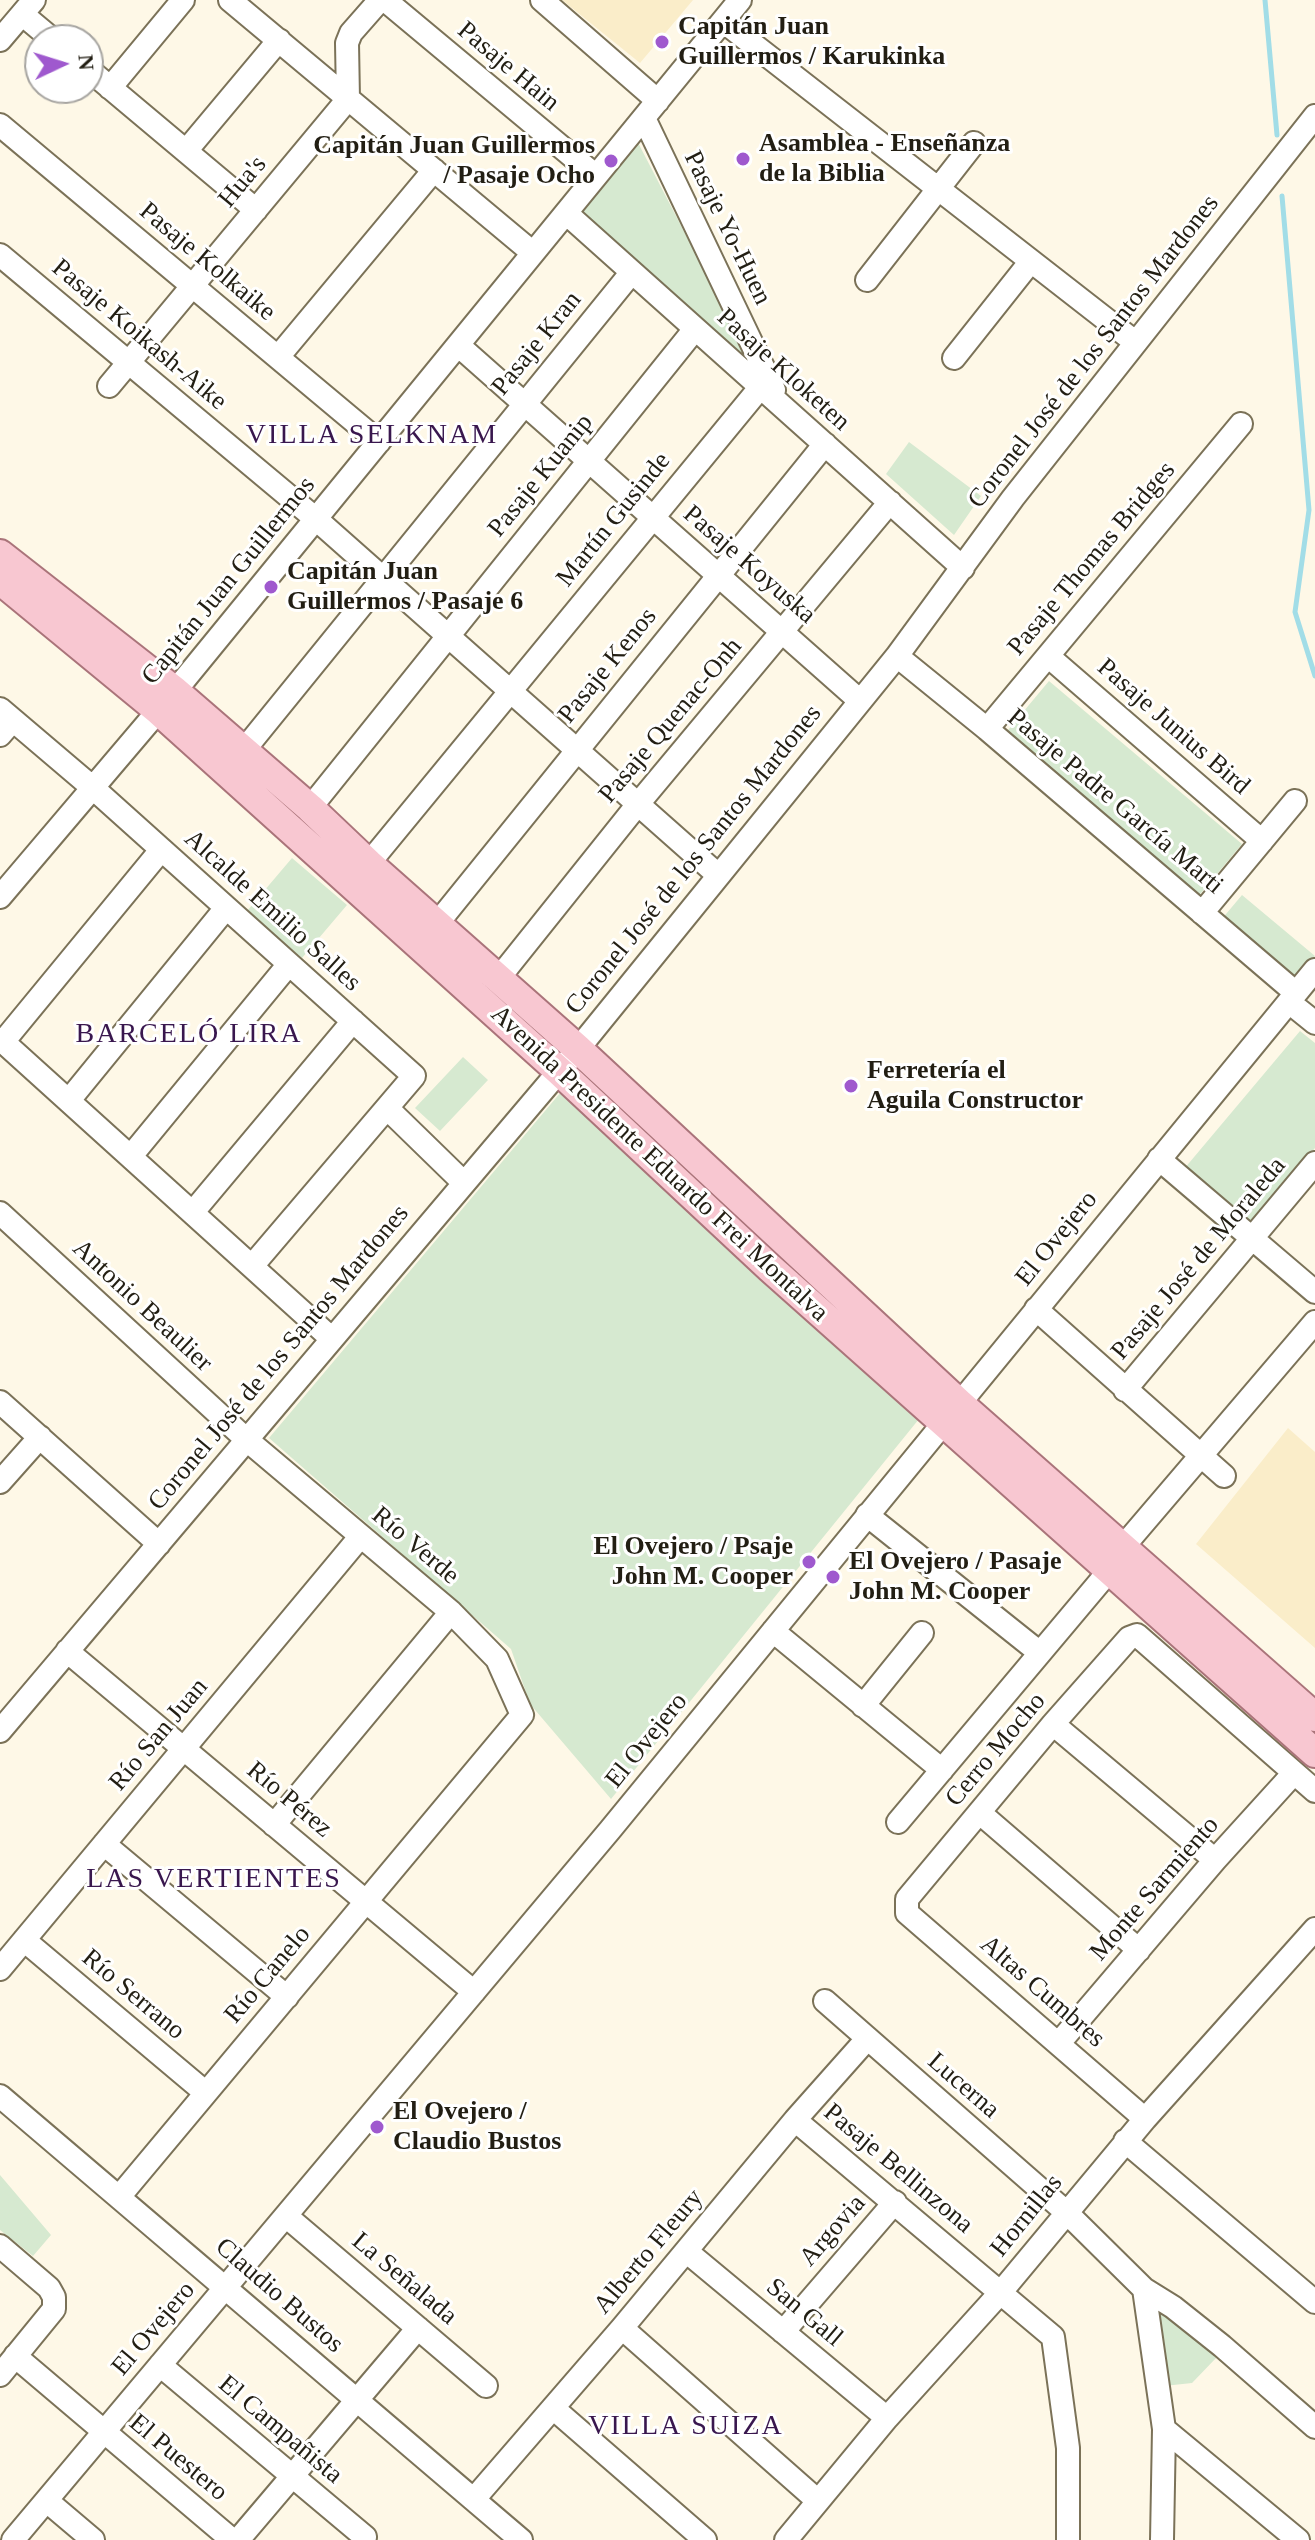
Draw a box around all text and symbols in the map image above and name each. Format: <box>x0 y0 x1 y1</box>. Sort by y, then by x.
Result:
place label: Capitán Juan Guillermos / Karukinka <box>678 11 945 72</box>
street label: Pasaje Hain <box>451 15 565 119</box>
north arrow <box>24 24 104 104</box>
marker: Capitán Juan Guillermos / Karukinka <box>653 33 671 51</box>
text: N <box>73 54 99 71</box>
place label: Asamblea - Enseñanza de la Biblia <box>759 128 1010 190</box>
place label: Capitán Juan Guillermos / Pasaje Ocho <box>313 130 595 192</box>
street label: Pasaje Yo-Huen <box>676 146 778 310</box>
street label: Hua's <box>212 150 274 214</box>
marker: Asamblea - Enseñanza de la Biblia <box>734 150 752 168</box>
marker: Capitán Juan Guillermos / Pasaje Ocho <box>602 152 620 170</box>
street label: Coronel José de los Santos Mardones <box>962 189 1226 515</box>
street label: Pasaje Kolkaike <box>133 196 281 328</box>
street label: Pasaje Koikash-Aike <box>45 253 233 417</box>
street label: Pasaje Kran <box>486 286 588 402</box>
street label: Pasaje Kloketen <box>710 302 856 438</box>
street label: Pasaje Kuanip <box>482 408 600 544</box>
district label: VILLA SELKNAM <box>246 419 498 453</box>
street label: Martín Gusinde <box>550 446 678 594</box>
street label: Pasaje Thomas Bridges <box>1002 455 1182 663</box>
street label: Capitán Juan Guillermos <box>136 471 322 691</box>
street label: Pasaje Koyuska <box>676 499 822 631</box>
place label: Capitán Juan Guillermos / Pasaje 6 <box>287 556 523 618</box>
marker: Capitán Juan Guillermos / Pasaje 6 <box>262 578 280 596</box>
street label: Pasaje Kenos <box>552 602 664 730</box>
street label: Pasaje Quenac-Onh <box>593 632 749 810</box>
street label: Pasaje Junius Bird <box>1090 652 1256 802</box>
street label: Coronel José de los Santos Mardones <box>559 699 829 1021</box>
street label: Pasaje Padre García Marti <box>1001 703 1229 901</box>
street label: Alcalde Emilio Salles <box>177 824 367 998</box>
street label: Avenida Presidente Eduardo Frei Montalva <box>484 999 834 1329</box>
district label: BARCELÓ LIRA <box>76 1018 302 1052</box>
place label: Ferretería el Aguila Constructor <box>867 1055 1083 1116</box>
marker: Ferretería el Aguila Constructor <box>842 1077 860 1095</box>
street label: Pasaje José de Moraleda <box>1105 1151 1293 1367</box>
street label: El Ovejero <box>1009 1185 1105 1293</box>
street label: Coronel José de los Santos Mardones <box>142 1199 416 1517</box>
street label: Antonio Beaulier <box>66 1233 218 1379</box>
street label: Río Verde <box>365 1500 465 1592</box>
place label: El Ovejero / Psaje John M. Cooper <box>593 1531 793 1592</box>
place label: El Ovejero / Pasaje John M. Cooper <box>849 1546 1062 1608</box>
marker: El Ovejero / Psaje John M. Cooper <box>800 1553 818 1571</box>
marker: El Ovejero / Pasaje John M. Cooper <box>824 1568 842 1586</box>
street label: Río San Juan <box>103 1672 215 1798</box>
street label: El Ovejero <box>599 1687 695 1795</box>
street label: Cerro Mocho <box>939 1687 1053 1813</box>
street label: Río Pérez <box>240 1755 338 1845</box>
street label: Monte Sarmiento <box>1084 1810 1226 1968</box>
district label: LAS VERTIENTES <box>86 1863 342 1897</box>
street label: Río Canelo <box>218 1920 318 2030</box>
street label: Altas Cumbres <box>973 1929 1111 2055</box>
street label: Río Serrano <box>75 1943 191 2047</box>
street label: Lucerna <box>921 2046 1005 2126</box>
place label: El Ovejero / Claudio Bustos <box>393 2096 561 2158</box>
street label: Pasaje Bellinzona <box>817 2097 979 2241</box>
marker: El Ovejero / Claudio Bustos <box>368 2118 386 2136</box>
street label: Hornillas <box>984 2169 1070 2263</box>
street label: Alberto Fleury <box>588 2183 710 2321</box>
street label: Argovia <box>793 2189 873 2273</box>
street label: La Señalada <box>345 2226 463 2332</box>
street label: Claudio Bustos <box>209 2232 349 2360</box>
street label: San Gall <box>759 2272 849 2354</box>
street label: El Ovejero <box>106 2276 202 2382</box>
street label: El Campañista <box>212 2369 348 2491</box>
street label: El Puestero <box>122 2408 234 2508</box>
district label: VILLA SUIZA <box>588 2410 784 2444</box>

